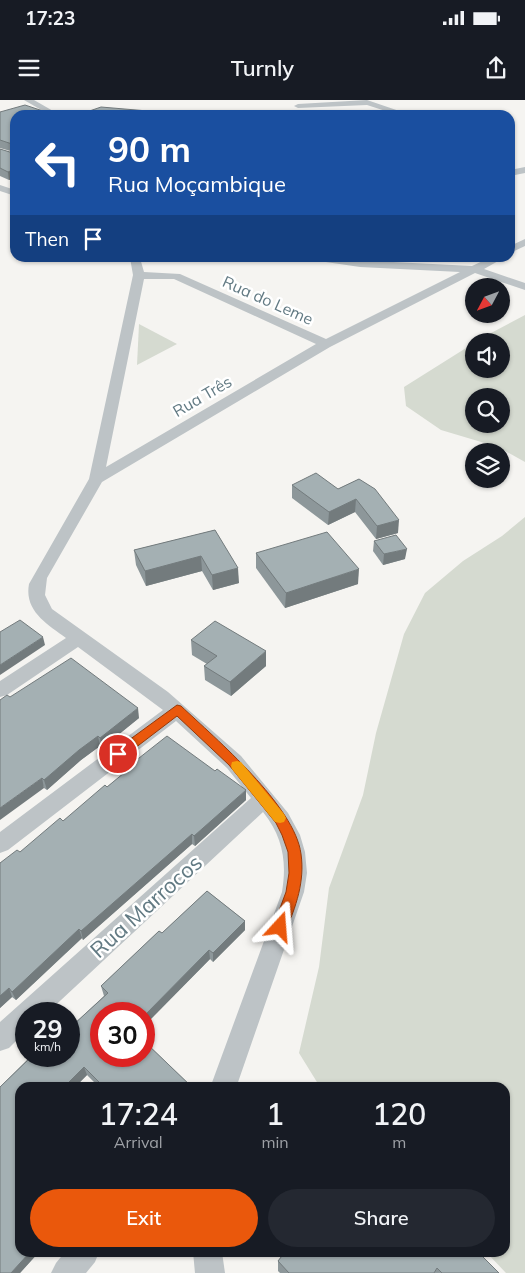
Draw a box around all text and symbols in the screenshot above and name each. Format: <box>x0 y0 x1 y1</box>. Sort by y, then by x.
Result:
text: 17:23 <box>25 6 75 30</box>
icon: menu <box>15 54 43 82</box>
text: Turnly <box>231 54 294 82</box>
icon: share <box>482 54 510 82</box>
text: 90 m <box>108 127 191 171</box>
icon: left <box>25 130 90 195</box>
text: Rua Moçambique <box>108 170 286 198</box>
icon: arrive <box>79 225 107 253</box>
text: Then <box>25 227 69 251</box>
street label: Rua do Leme <box>220 271 316 329</box>
north arrow <box>465 278 510 322</box>
map controls <box>465 278 510 488</box>
button: sound <box>465 333 510 378</box>
street label: Rua Três <box>169 371 235 421</box>
button: search <box>465 388 510 433</box>
button: layers <box>465 443 510 488</box>
pin <box>97 733 139 775</box>
icon: arrive <box>104 740 132 768</box>
street label: Rua Marrocos <box>84 848 208 964</box>
position arrow <box>253 900 305 952</box>
speed limit sign: 30 <box>90 1002 155 1067</box>
text: 29 <box>32 1013 63 1044</box>
text: km/h <box>34 1039 61 1054</box>
text: 17:24 <box>99 1095 178 1133</box>
text: 1 <box>266 1095 284 1133</box>
text: 120 <box>372 1095 426 1133</box>
text: Arrival <box>114 1132 163 1152</box>
text: min <box>261 1132 289 1152</box>
text: m <box>392 1132 406 1152</box>
button: Exit <box>30 1189 258 1247</box>
button: Share <box>268 1189 495 1247</box>

